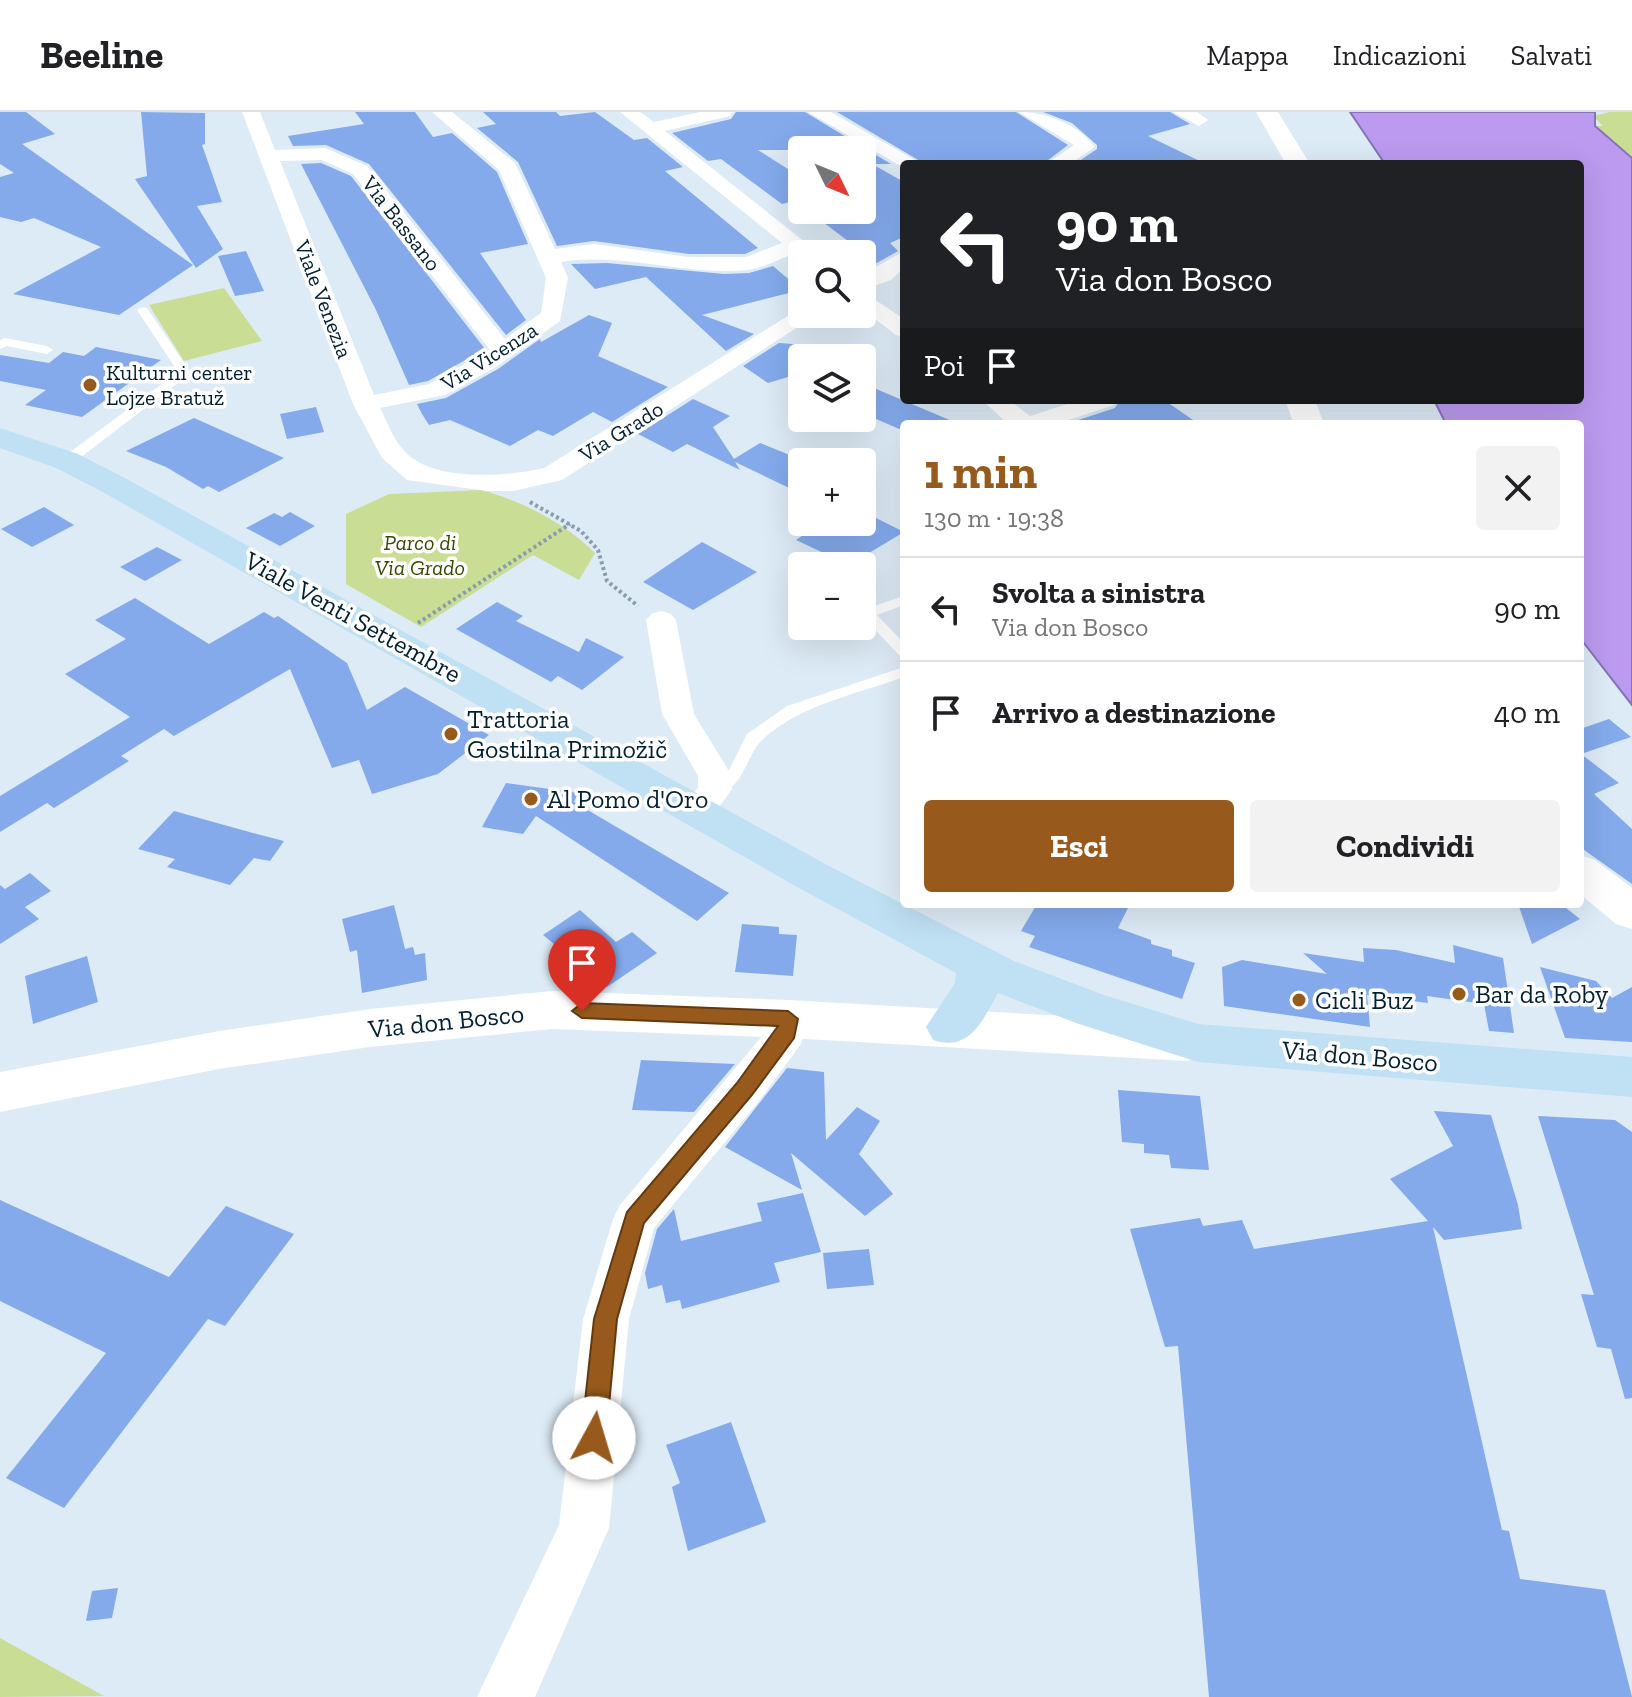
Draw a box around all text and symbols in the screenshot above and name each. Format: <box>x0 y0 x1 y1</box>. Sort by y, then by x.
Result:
text: Beeline <box>40 32 163 78</box>
text: Mappa <box>1206 39 1289 72</box>
text: Indicazioni <box>1333 39 1466 72</box>
text: Salvati <box>1510 39 1592 72</box>
north arrow <box>788 136 876 224</box>
map controls <box>788 136 876 640</box>
street label: Via Bassano <box>355 170 447 276</box>
text: 90 m <box>1056 189 1178 256</box>
icon: left <box>924 192 1028 296</box>
street label: Viale Venezia <box>288 235 359 362</box>
button: search <box>788 240 876 328</box>
text: Via don Bosco <box>1056 257 1272 300</box>
street label: Via Vicenza <box>435 316 543 397</box>
button: layers <box>788 344 876 432</box>
icon: arrive <box>980 344 1024 388</box>
text: Poi <box>924 348 964 384</box>
place label: Kulturni center Lojze Bratuž <box>106 359 252 411</box>
marker: Kulturni center Lojze Bratuž <box>81 376 99 394</box>
street label: Via Grado <box>573 395 668 468</box>
text: 1 min <box>924 443 1037 500</box>
button: close <box>1476 446 1560 530</box>
button: + <box>788 448 876 536</box>
text: 130 m · 19:38 <box>924 502 1064 534</box>
park label: Parco di Via Grado <box>375 529 465 581</box>
street label: Viale Venti Settembre <box>238 544 467 690</box>
button: − <box>788 552 876 640</box>
text: Svolta a sinistra <box>992 575 1205 611</box>
icon: left <box>924 587 968 631</box>
text: 90 m <box>1494 591 1560 627</box>
text: Via don Bosco <box>992 611 1148 643</box>
icon: arrive <box>924 691 968 735</box>
text: Arrivo a destinazione <box>992 695 1276 731</box>
text: 40 m <box>1494 695 1560 731</box>
place label: Trattoria Gostilna Primožič <box>467 703 667 765</box>
marker: Trattoria Gostilna Primožič <box>442 725 460 743</box>
place label: Al Pomo d'Oro <box>547 783 708 815</box>
marker: Al Pomo d'Oro <box>522 790 540 808</box>
button: Esci <box>924 800 1234 892</box>
button: Condividi <box>1250 800 1560 892</box>
pin <box>548 929 616 1011</box>
icon: arrive <box>560 941 604 985</box>
place label: Bar da Roby <box>1475 978 1609 1010</box>
place label: Cicli Buz <box>1315 984 1414 1016</box>
marker: Bar da Roby <box>1450 985 1468 1003</box>
marker: Cicli Buz <box>1290 991 1308 1009</box>
street label: Via don Bosco <box>366 997 525 1045</box>
street label: Via don Bosco <box>1280 1033 1439 1079</box>
position arrow <box>552 1396 636 1480</box>

